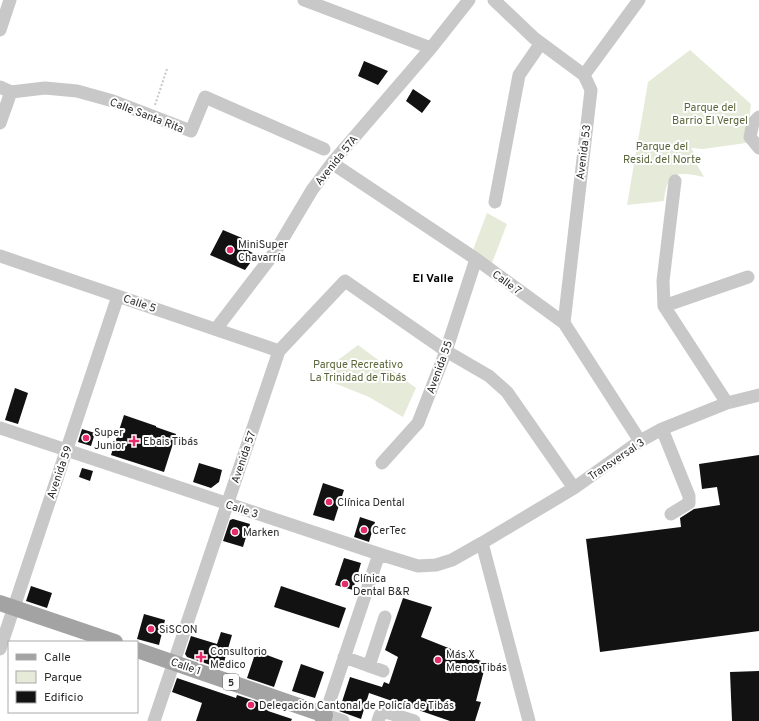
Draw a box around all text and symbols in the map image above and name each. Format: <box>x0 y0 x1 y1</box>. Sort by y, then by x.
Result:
street label: Calle Santa Rita <box>108 95 186 137</box>
park label: Parque del Barrio El Vergel <box>672 101 748 128</box>
street label: Avenida 53 <box>574 124 594 181</box>
street label: Avenida 57A <box>312 133 361 189</box>
park label: Parque del Resid. del Norte <box>623 140 701 167</box>
place label: MiniSuper Chavarría <box>238 238 289 265</box>
marker: MiniSuper Chavarría <box>225 245 235 255</box>
street label: Calle 7 <box>489 268 524 298</box>
district label: El Valle <box>412 271 454 287</box>
street label: Calle 5 <box>121 292 158 316</box>
street label: Avenida 55 <box>424 339 456 396</box>
park label: Parque Recreativo La Trinidad de Tibás <box>309 358 407 385</box>
place label: Super Junior <box>94 426 126 453</box>
street label: Avenida 57 <box>228 429 260 485</box>
marker: Super Junior <box>81 433 91 443</box>
marker: Ebais Tibás <box>128 435 140 447</box>
place label: Ebais Tibás <box>143 435 198 449</box>
street label: Transversal 3 <box>586 436 648 484</box>
street label: Avenida 59 <box>44 444 76 501</box>
place label: Clínica Dental <box>337 496 405 510</box>
marker: Clínica Dental <box>324 497 334 507</box>
street label: Calle 3 <box>223 498 260 522</box>
place label: CerTec <box>372 524 406 538</box>
marker: CerTec <box>359 525 369 535</box>
place label: Marken <box>243 526 279 540</box>
marker: Marken <box>230 527 240 537</box>
place label: Clínica Dental B&R <box>353 572 410 599</box>
marker: Clínica Dental B&R <box>340 579 350 589</box>
place label: SiSCON <box>159 623 198 637</box>
marker: SiSCON <box>146 624 156 634</box>
legend <box>8 641 138 713</box>
place label: Consultorio Medico <box>210 645 267 672</box>
place label: Más X Menos Tibás <box>446 648 507 675</box>
text: Calle <box>44 650 71 666</box>
marker: Consultorio Medico <box>195 651 207 663</box>
street label: Calle 1 <box>169 655 203 679</box>
marker: Más X Menos Tibás <box>433 655 443 665</box>
text: Parque <box>44 670 82 686</box>
road number: 5 <box>223 674 239 690</box>
text: Edificio <box>44 690 84 706</box>
place label: Delegación Cantonal de Policía de Tibás <box>259 699 454 713</box>
marker: Delegación Cantonal de Policía de Tibás <box>246 700 256 710</box>

